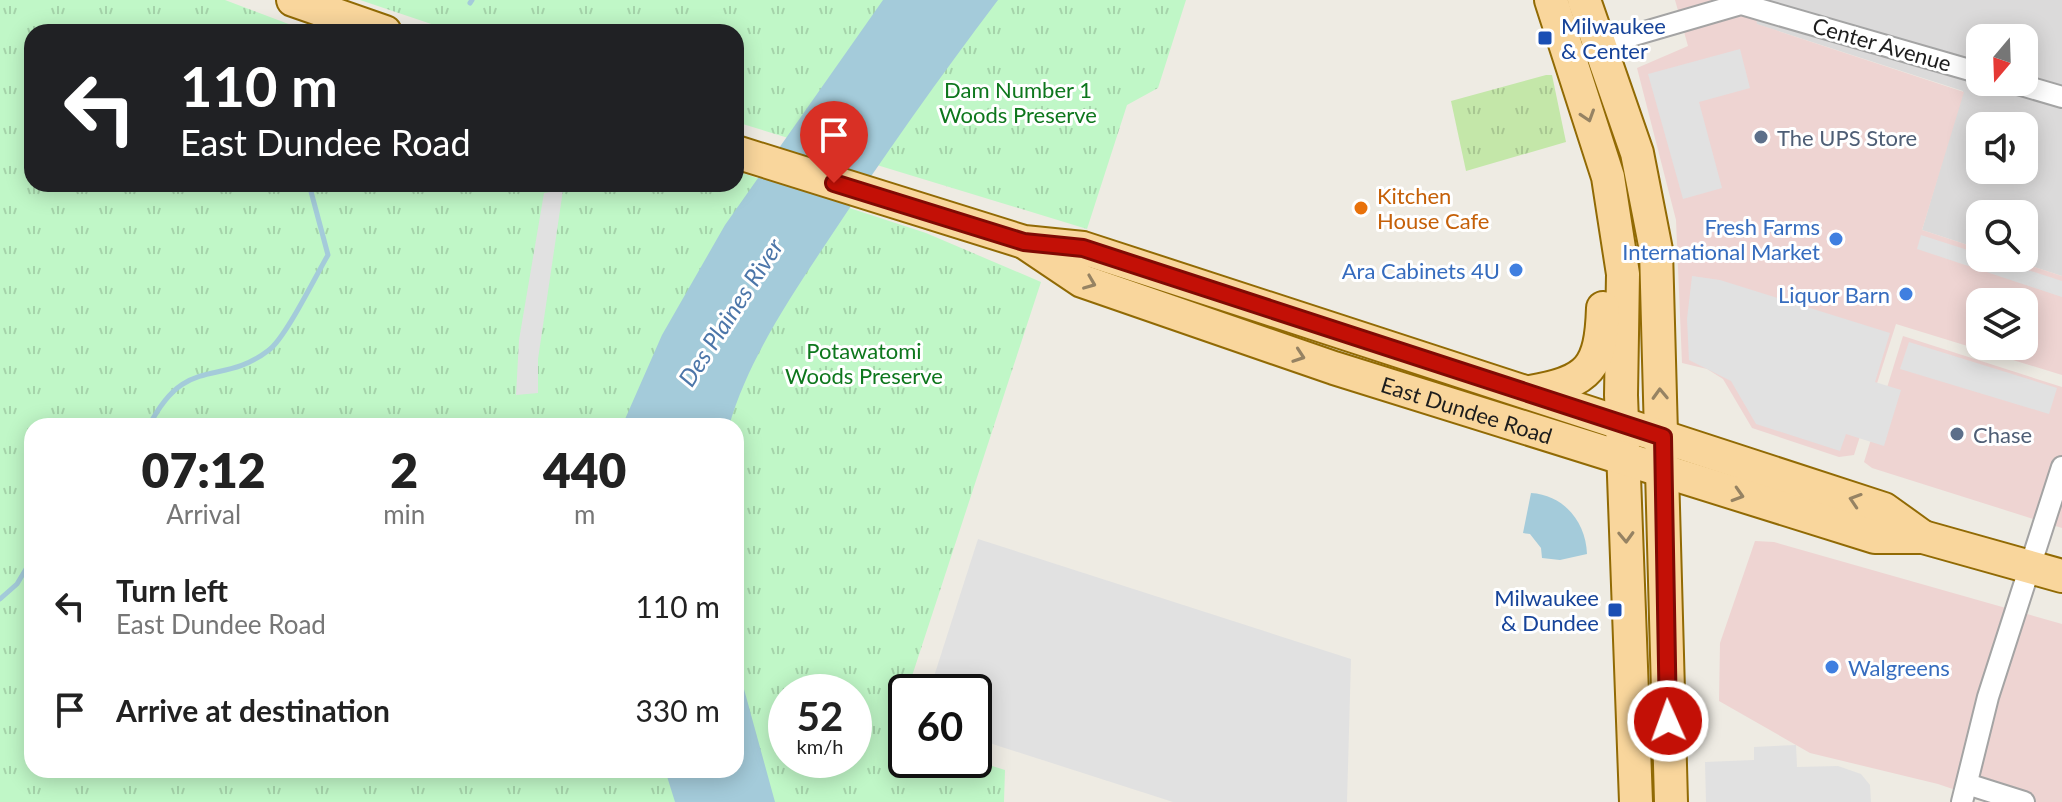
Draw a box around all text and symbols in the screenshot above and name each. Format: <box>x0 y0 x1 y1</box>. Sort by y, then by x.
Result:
street label: Center Avenue <box>1810 11 1954 77</box>
place label: Milwaukee & Center <box>1561 12 1666 64</box>
north arrow <box>1966 24 2038 96</box>
map controls <box>1966 24 2038 360</box>
marker: Milwaukee & Center <box>1536 29 1554 47</box>
text: 110 m <box>180 52 338 119</box>
icon: left <box>48 56 152 160</box>
park label: Dam Number 1 Woods Preserve <box>939 76 1097 128</box>
pin <box>800 101 868 183</box>
one-way arrow <box>1579 109 1595 122</box>
button: sound <box>1966 112 2038 184</box>
icon: arrive <box>812 113 856 157</box>
text: East Dundee Road <box>180 120 471 164</box>
place label: The UPS Store <box>1777 124 1917 151</box>
marker: The UPS Store <box>1752 128 1770 146</box>
place label: Kitchen House Cafe <box>1377 182 1489 234</box>
marker: Kitchen House Cafe <box>1352 199 1370 217</box>
button: search <box>1966 200 2038 272</box>
place label: Fresh Farms International Market <box>1622 213 1820 265</box>
marker: Fresh Farms International Market <box>1827 230 1845 248</box>
water label: Des Plaines River <box>672 232 789 391</box>
place label: Ara Cabinets 4U <box>1342 257 1500 284</box>
marker: Ara Cabinets 4U <box>1507 261 1525 279</box>
one-way arrow <box>1082 273 1096 290</box>
place label: Liquor Barn <box>1778 281 1890 308</box>
marker: Liquor Barn <box>1897 285 1915 303</box>
button: layers <box>1966 288 2038 360</box>
park label: Potawatomi Woods Preserve <box>785 337 943 389</box>
one-way arrow <box>1292 347 1306 363</box>
street label: East Dundee Road <box>1378 370 1556 449</box>
one-way arrow <box>1651 387 1668 400</box>
place label: Chase <box>1973 421 2032 448</box>
marker: Chase <box>1948 425 1966 443</box>
text: 07:12 <box>142 441 266 498</box>
text: 2 <box>390 441 418 498</box>
text: 440 <box>543 441 626 498</box>
one-way arrow <box>1731 486 1745 502</box>
one-way arrow <box>1849 493 1863 509</box>
text: Arrival <box>166 498 241 530</box>
text: min <box>383 498 425 530</box>
text: m <box>574 498 595 530</box>
one-way arrow <box>1617 531 1634 544</box>
text: Turn left <box>116 572 228 608</box>
icon: left <box>48 584 92 628</box>
place label: Milwaukee & Dundee <box>1494 584 1599 636</box>
text: 110 m <box>635 588 720 624</box>
marker: Milwaukee & Dundee <box>1606 601 1624 619</box>
text: East Dundee Road <box>116 608 326 640</box>
place label: Walgreens <box>1848 654 1950 681</box>
marker: Walgreens <box>1823 658 1841 676</box>
speed limit sign: 60 <box>888 674 992 778</box>
position arrow <box>1626 679 1710 763</box>
icon: arrive <box>48 688 92 732</box>
text: Arrive at destination <box>116 692 390 728</box>
text: 330 m <box>635 692 720 728</box>
text: 52 <box>797 692 843 740</box>
text: km/h <box>797 734 843 758</box>

